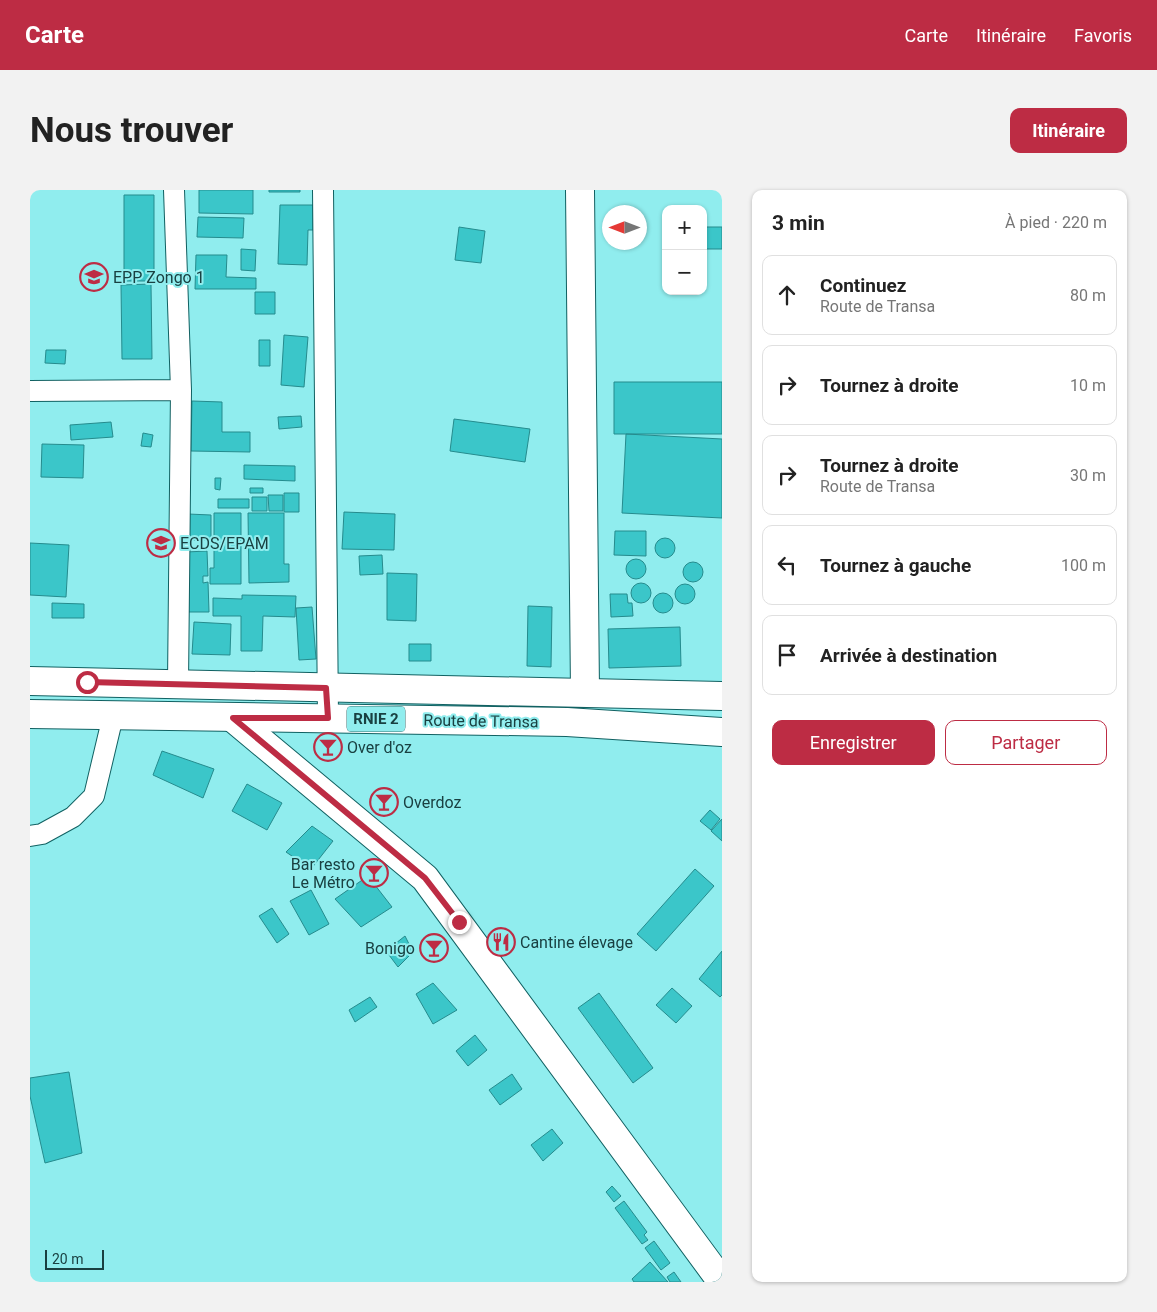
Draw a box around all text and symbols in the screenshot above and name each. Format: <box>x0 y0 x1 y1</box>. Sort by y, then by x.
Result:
text: Carte <box>25 21 84 49</box>
text: Carte <box>905 25 948 46</box>
text: Itinéraire <box>976 25 1046 46</box>
text: Favoris <box>1074 25 1132 46</box>
button: Itinéraire <box>1010 108 1127 153</box>
text: Nous trouver <box>30 110 233 151</box>
north arrow <box>602 205 647 250</box>
map controls <box>662 205 707 295</box>
button: + <box>662 205 707 250</box>
text: 3 min <box>772 211 825 235</box>
text: À pied · 220 m <box>1005 213 1107 232</box>
button: − <box>662 250 707 295</box>
school or university icon: EPP Zongo 1 <box>79 262 109 292</box>
place label: EPP Zongo 1 <box>113 268 205 287</box>
text: Continuez <box>820 274 906 297</box>
icon: ahead <box>773 281 801 309</box>
text: 80 m <box>1070 286 1106 305</box>
text: Route de Transa <box>820 297 935 316</box>
icon: right <box>773 371 801 399</box>
text: Tournez à droite <box>820 374 959 397</box>
text: 10 m <box>1070 376 1106 395</box>
text: Tournez à droite <box>820 454 959 477</box>
icon: right <box>773 461 801 489</box>
text: 30 m <box>1070 466 1106 485</box>
text: Route de Transa <box>820 477 935 496</box>
school or university icon: ECDS/EPAM <box>146 528 176 558</box>
place label: ECDS/EPAM <box>180 534 269 553</box>
icon: left <box>773 551 801 579</box>
text: Tournez à gauche <box>820 554 971 577</box>
text: 100 m <box>1061 556 1106 575</box>
icon: arrive <box>773 641 801 669</box>
text: Arrivée à destination <box>820 644 997 667</box>
route start <box>76 671 99 694</box>
road number: RNIE 2 <box>347 706 405 732</box>
street label: Route de Transa <box>423 710 539 732</box>
button: Enregistrer <box>772 720 935 765</box>
button: Partager <box>945 720 1107 765</box>
bar icon: Over d'oz <box>313 732 343 762</box>
place label: Over d'oz <box>347 738 412 757</box>
bar icon: Overdoz <box>369 787 399 817</box>
place label: Overdoz <box>403 793 461 812</box>
place label: Bar resto Le Métro <box>291 855 355 892</box>
bar icon: Bar resto Le Métro <box>359 858 389 888</box>
route end <box>448 911 471 934</box>
restaurant icon: Cantine élevage <box>486 927 516 957</box>
bar icon: Bonigo <box>419 933 449 963</box>
place label: Cantine élevage <box>520 933 633 952</box>
place label: Bonigo <box>365 939 415 958</box>
scale bar <box>45 1247 104 1270</box>
text: 20 m <box>52 1251 84 1267</box>

